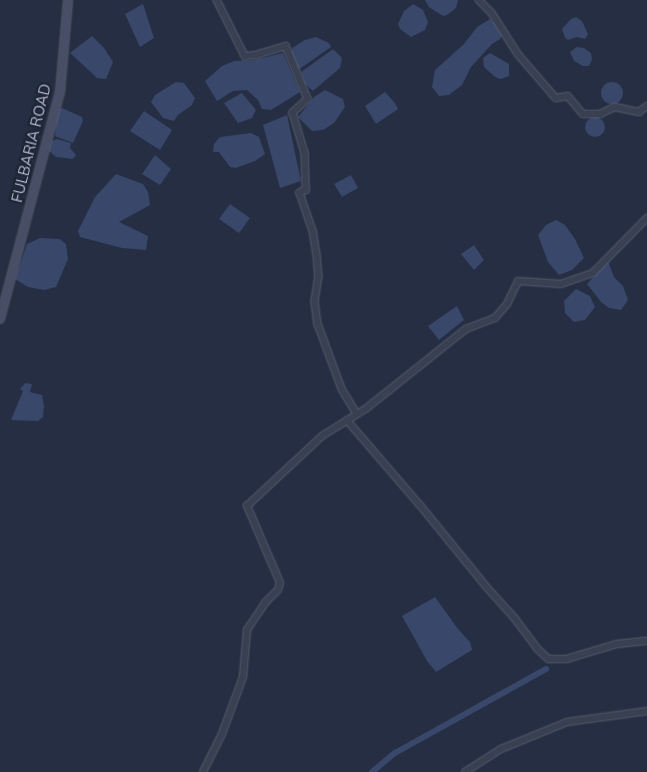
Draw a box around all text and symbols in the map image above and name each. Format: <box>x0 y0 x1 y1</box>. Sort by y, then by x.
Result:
street label: FULBARIA ROAD <box>8 82 54 204</box>

